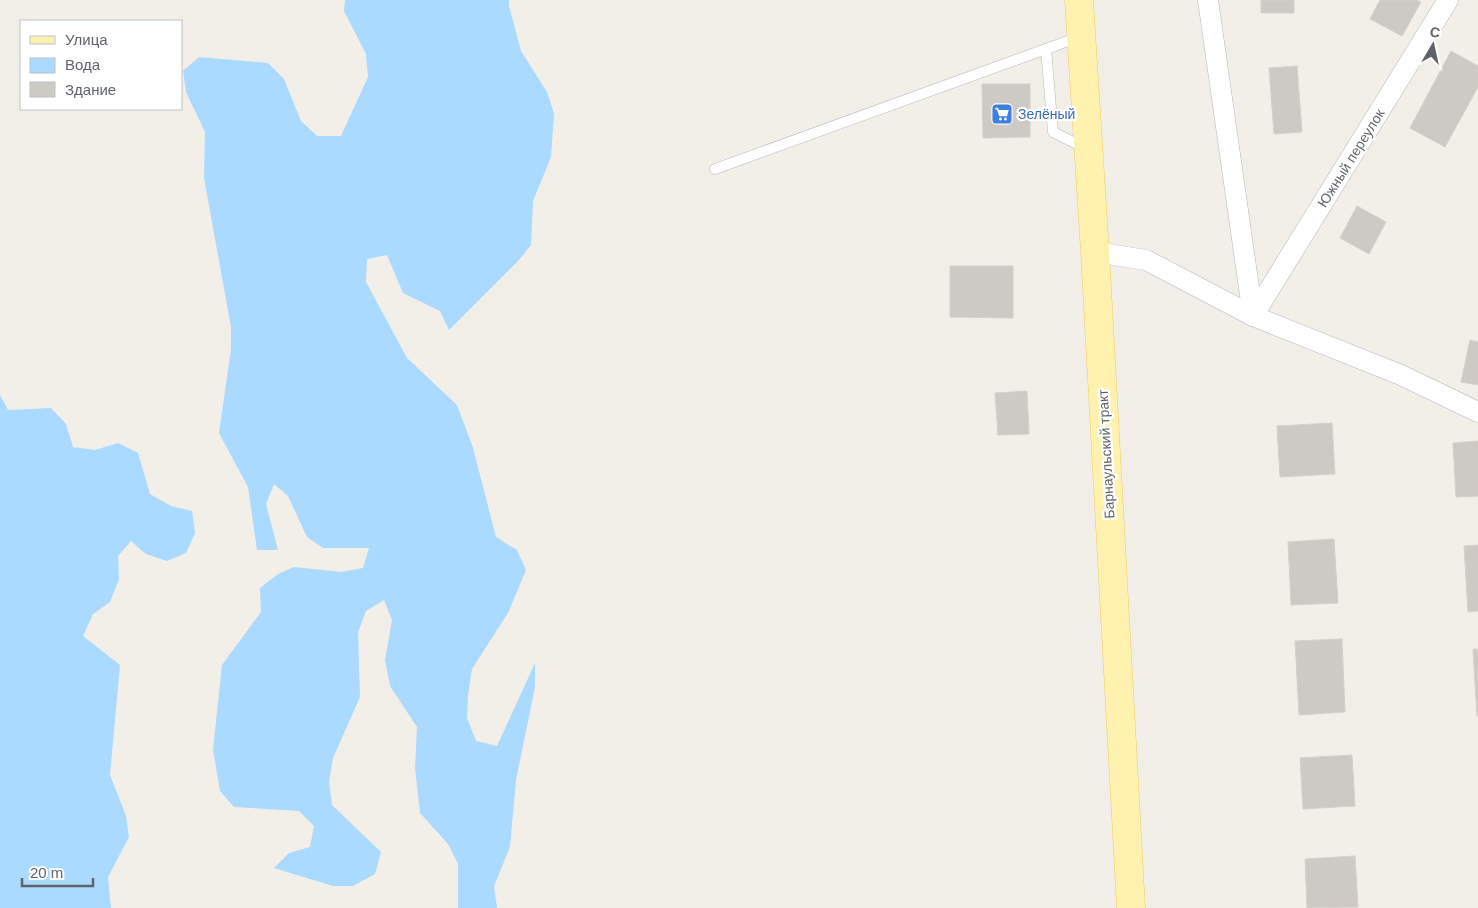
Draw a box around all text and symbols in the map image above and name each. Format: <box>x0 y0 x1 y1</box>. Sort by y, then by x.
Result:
legend <box>20 20 182 110</box>
north arrow <box>1408 20 1458 70</box>
text: С <box>1429 23 1441 41</box>
text: Улица <box>65 31 108 48</box>
text: Вода <box>65 56 101 73</box>
text: Здание <box>65 81 116 98</box>
supermarket icon: Зелёный <box>990 102 1014 126</box>
street label: Южный переулок <box>1314 105 1388 210</box>
place label: Зелёный <box>1018 106 1075 122</box>
street label: Барнаульский тракт <box>1095 388 1117 519</box>
scale bar <box>22 856 94 888</box>
text: 20 m <box>30 864 63 881</box>

